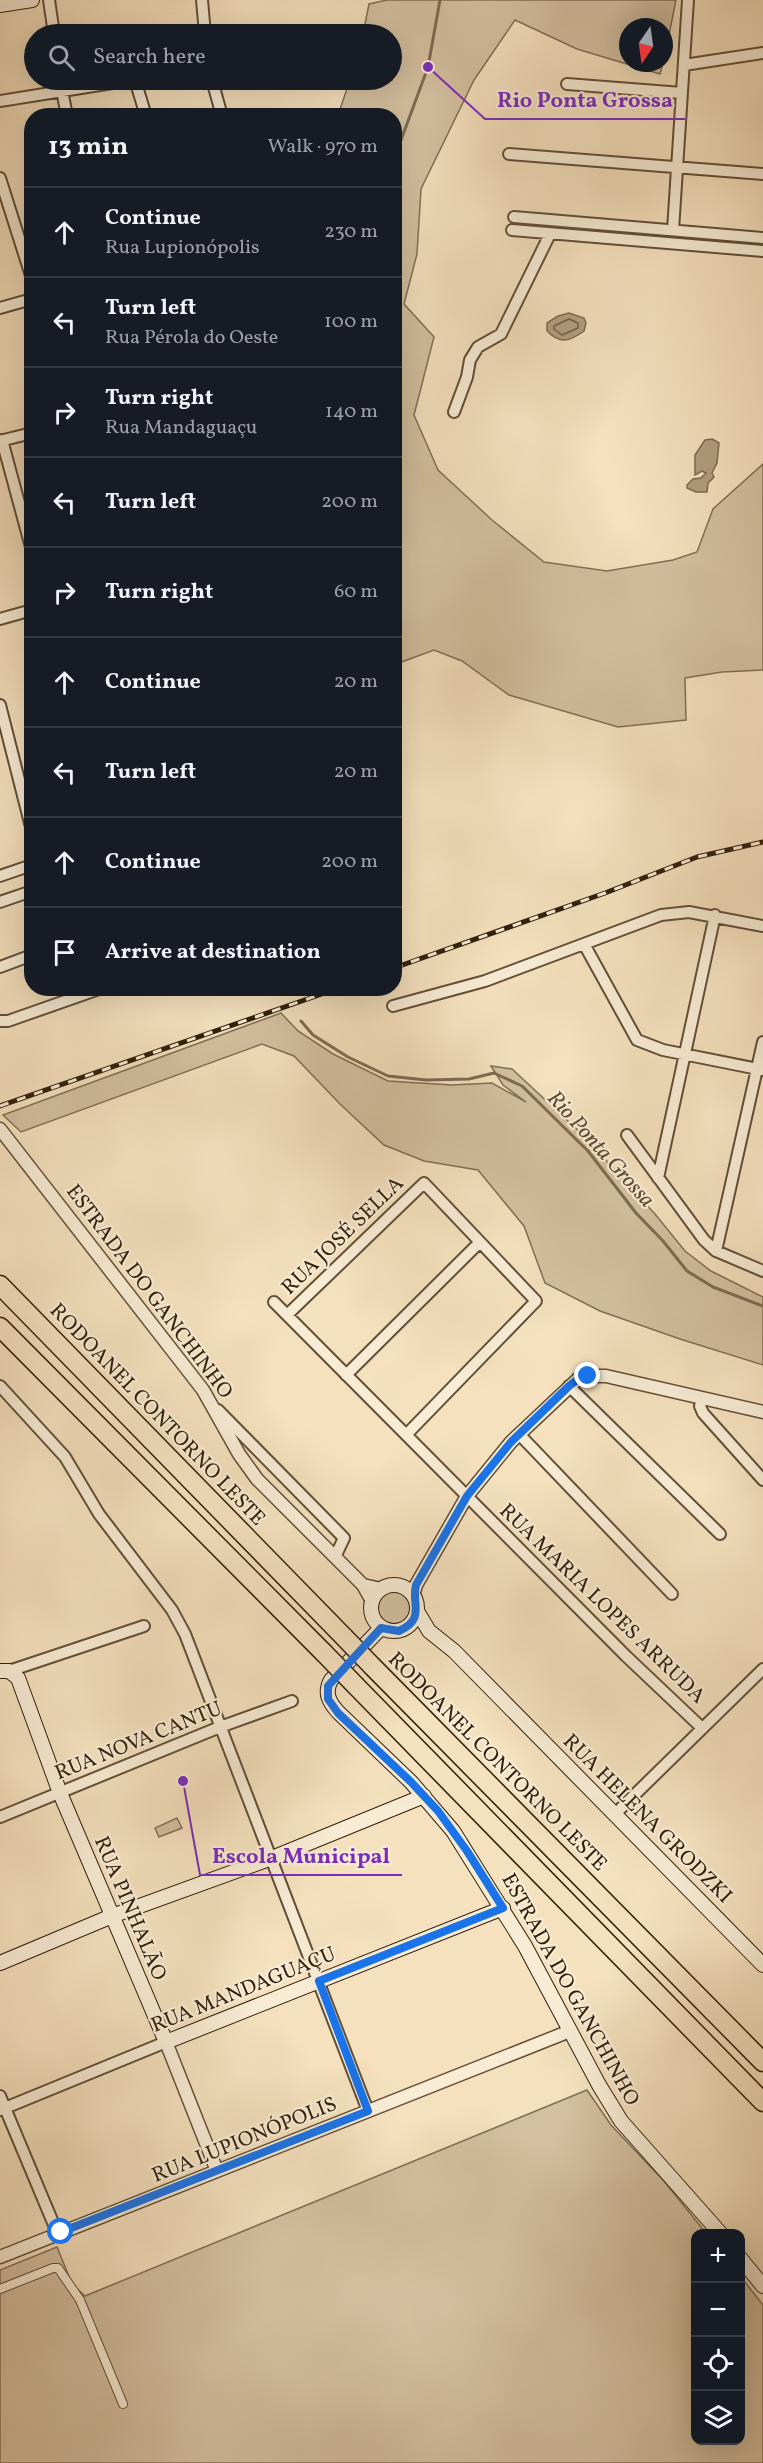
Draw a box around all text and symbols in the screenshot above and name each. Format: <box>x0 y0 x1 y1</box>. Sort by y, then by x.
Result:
north arrow <box>619 18 673 72</box>
search box <box>24 24 402 90</box>
icon: search <box>45 41 78 74</box>
text: Search here <box>93 42 206 73</box>
callout: Rio Ponta Grossa <box>485 79 685 119</box>
text: Rio Ponta Grossa <box>497 86 673 117</box>
text: 13 min <box>48 129 128 165</box>
text: Walk · 970 m <box>268 133 378 161</box>
text: Continue <box>105 203 201 234</box>
icon: ahead <box>48 216 81 249</box>
text: 230 m <box>324 218 378 246</box>
text: Rua Lupionópolis <box>105 234 260 262</box>
text: Turn left <box>105 293 196 324</box>
icon: left <box>48 306 81 339</box>
text: 100 m <box>324 308 378 336</box>
text: Rua Pérola do Oeste <box>105 324 278 352</box>
text: Turn right <box>105 383 213 414</box>
icon: right <box>48 396 81 429</box>
text: 140 m <box>325 398 378 426</box>
text: Rua Mandaguaçu <box>105 414 257 442</box>
icon: left <box>48 486 81 519</box>
text: Turn left <box>105 487 196 518</box>
text: 200 m <box>321 488 378 516</box>
icon: right <box>48 576 81 609</box>
text: Turn right <box>105 577 213 608</box>
text: 60 m <box>334 578 378 606</box>
icon: ahead <box>48 666 81 699</box>
text: Continue <box>105 667 201 698</box>
text: 20 m <box>334 668 378 696</box>
icon: left <box>48 756 81 789</box>
text: Turn left <box>105 757 196 788</box>
text: 20 m <box>334 758 378 786</box>
icon: ahead <box>48 846 81 879</box>
text: Continue <box>105 847 201 878</box>
text: 200 m <box>321 848 378 876</box>
icon: arrive <box>48 936 81 969</box>
text: Arrive at destination <box>105 937 321 968</box>
water label: Rio Ponta Grossa <box>539 1084 661 1215</box>
street label: RUA JOSÉ SELLA <box>275 1170 411 1302</box>
street label: ESTRADA DO GANCHINHO <box>58 1179 239 1405</box>
street label: RODOANEL CONTORNO LESTE <box>42 1297 271 1533</box>
route end <box>574 1362 600 1388</box>
street label: RUA MARIA LOPES ARRUDA <box>492 1497 712 1711</box>
street label: RODOANEL CONTORNO LESTE <box>381 1646 613 1878</box>
street label: RUA NOVA CANTU <box>51 1695 226 1788</box>
street label: RUA HELENA GRODZKI <box>556 1728 738 1910</box>
street label: RUA PINHALÃO <box>86 1832 173 1985</box>
callout: Escola Municipal <box>200 1835 402 1875</box>
text: Escola Municipal <box>212 1842 390 1873</box>
street label: ESTRADA DO GANCHINHO <box>494 1868 646 2111</box>
street label: RUA MANDAGUAÇU <box>147 1940 340 2041</box>
street label: RUA LUPIONÓPOLIS <box>148 2090 341 2191</box>
route start <box>47 2218 73 2244</box>
map controls <box>691 2229 745 2445</box>
button: + <box>691 2229 745 2283</box>
button: − <box>691 2283 745 2337</box>
button: locate <box>691 2337 745 2391</box>
button: layers <box>691 2391 745 2445</box>

